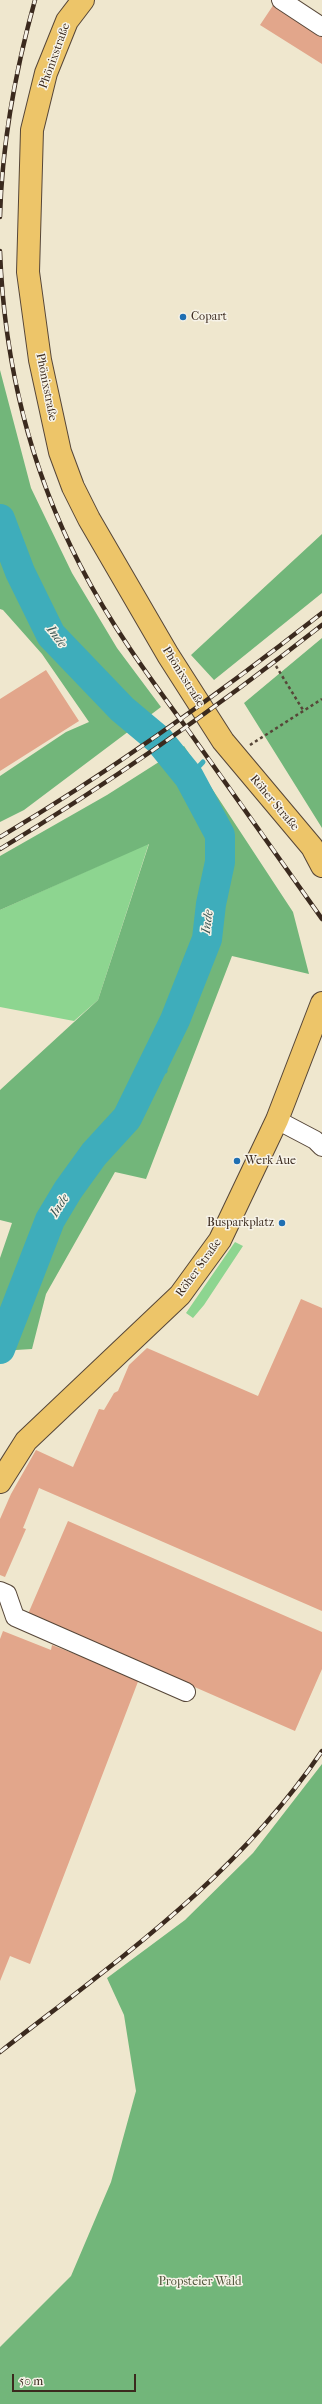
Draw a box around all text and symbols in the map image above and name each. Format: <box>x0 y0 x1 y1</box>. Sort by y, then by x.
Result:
street label: Phönixstraße <box>37 21 73 91</box>
place label: Copart <box>191 310 227 324</box>
marker: Copart <box>178 312 188 322</box>
street label: Phönixstraße <box>32 352 60 422</box>
water label: Inde <box>43 623 69 651</box>
street label: Phönixstraße <box>159 644 207 710</box>
street label: Röher Straße <box>246 772 302 834</box>
water label: Inde <box>199 909 217 935</box>
place label: Werk Aue <box>245 1154 296 1168</box>
marker: Werk Aue <box>232 1156 242 1166</box>
water label: Inde <box>47 1192 73 1220</box>
place label: Busparkplatz <box>207 1216 274 1230</box>
marker: Busparkplatz <box>277 1218 287 1228</box>
street label: Röher Straße <box>173 1236 225 1300</box>
park label: Propsteier Wald <box>159 2275 241 2289</box>
scale bar <box>14 2366 138 2392</box>
text: 50 m <box>19 2374 43 2388</box>

